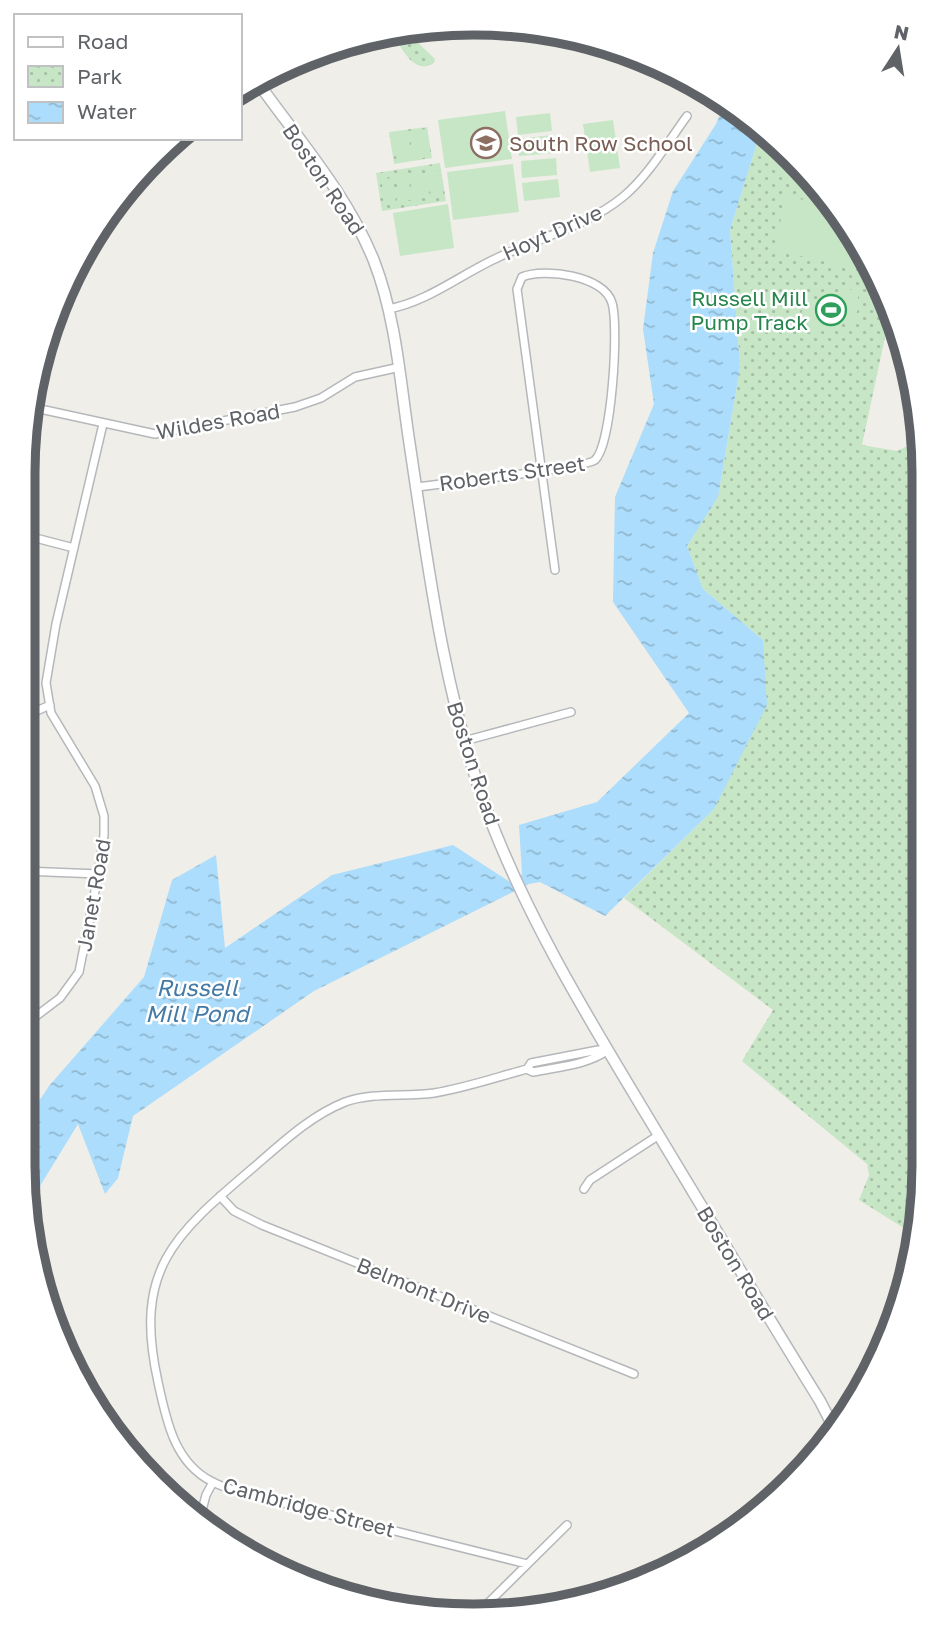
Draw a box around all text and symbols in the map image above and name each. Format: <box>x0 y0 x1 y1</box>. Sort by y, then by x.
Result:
legend <box>14 14 242 140</box>
north arrow <box>863 14 933 84</box>
text: N <box>892 19 911 45</box>
text: Road <box>77 28 128 54</box>
text: Park <box>77 63 123 89</box>
text: Water <box>77 98 137 124</box>
street label: Boston Road <box>277 118 371 240</box>
school or university icon: South Row School <box>469 126 503 160</box>
place label: South Row School <box>509 130 693 156</box>
street label: Hoyt Drive <box>498 199 606 265</box>
place label: Russell Mill Pump Track <box>691 285 808 335</box>
sports icon: Russell Mill Pump Track <box>814 293 848 327</box>
street label: Wildes Road <box>154 397 282 445</box>
street label: Roberts Street <box>437 450 587 496</box>
street label: Boston Road <box>442 698 506 828</box>
street label: Janet Road <box>70 837 116 953</box>
water label: Russell Mill Pond <box>145 973 252 1027</box>
street label: Boston Road <box>692 1201 780 1325</box>
street label: Belmont Drive <box>353 1251 495 1329</box>
street label: Cambridge Street <box>220 1472 398 1542</box>

